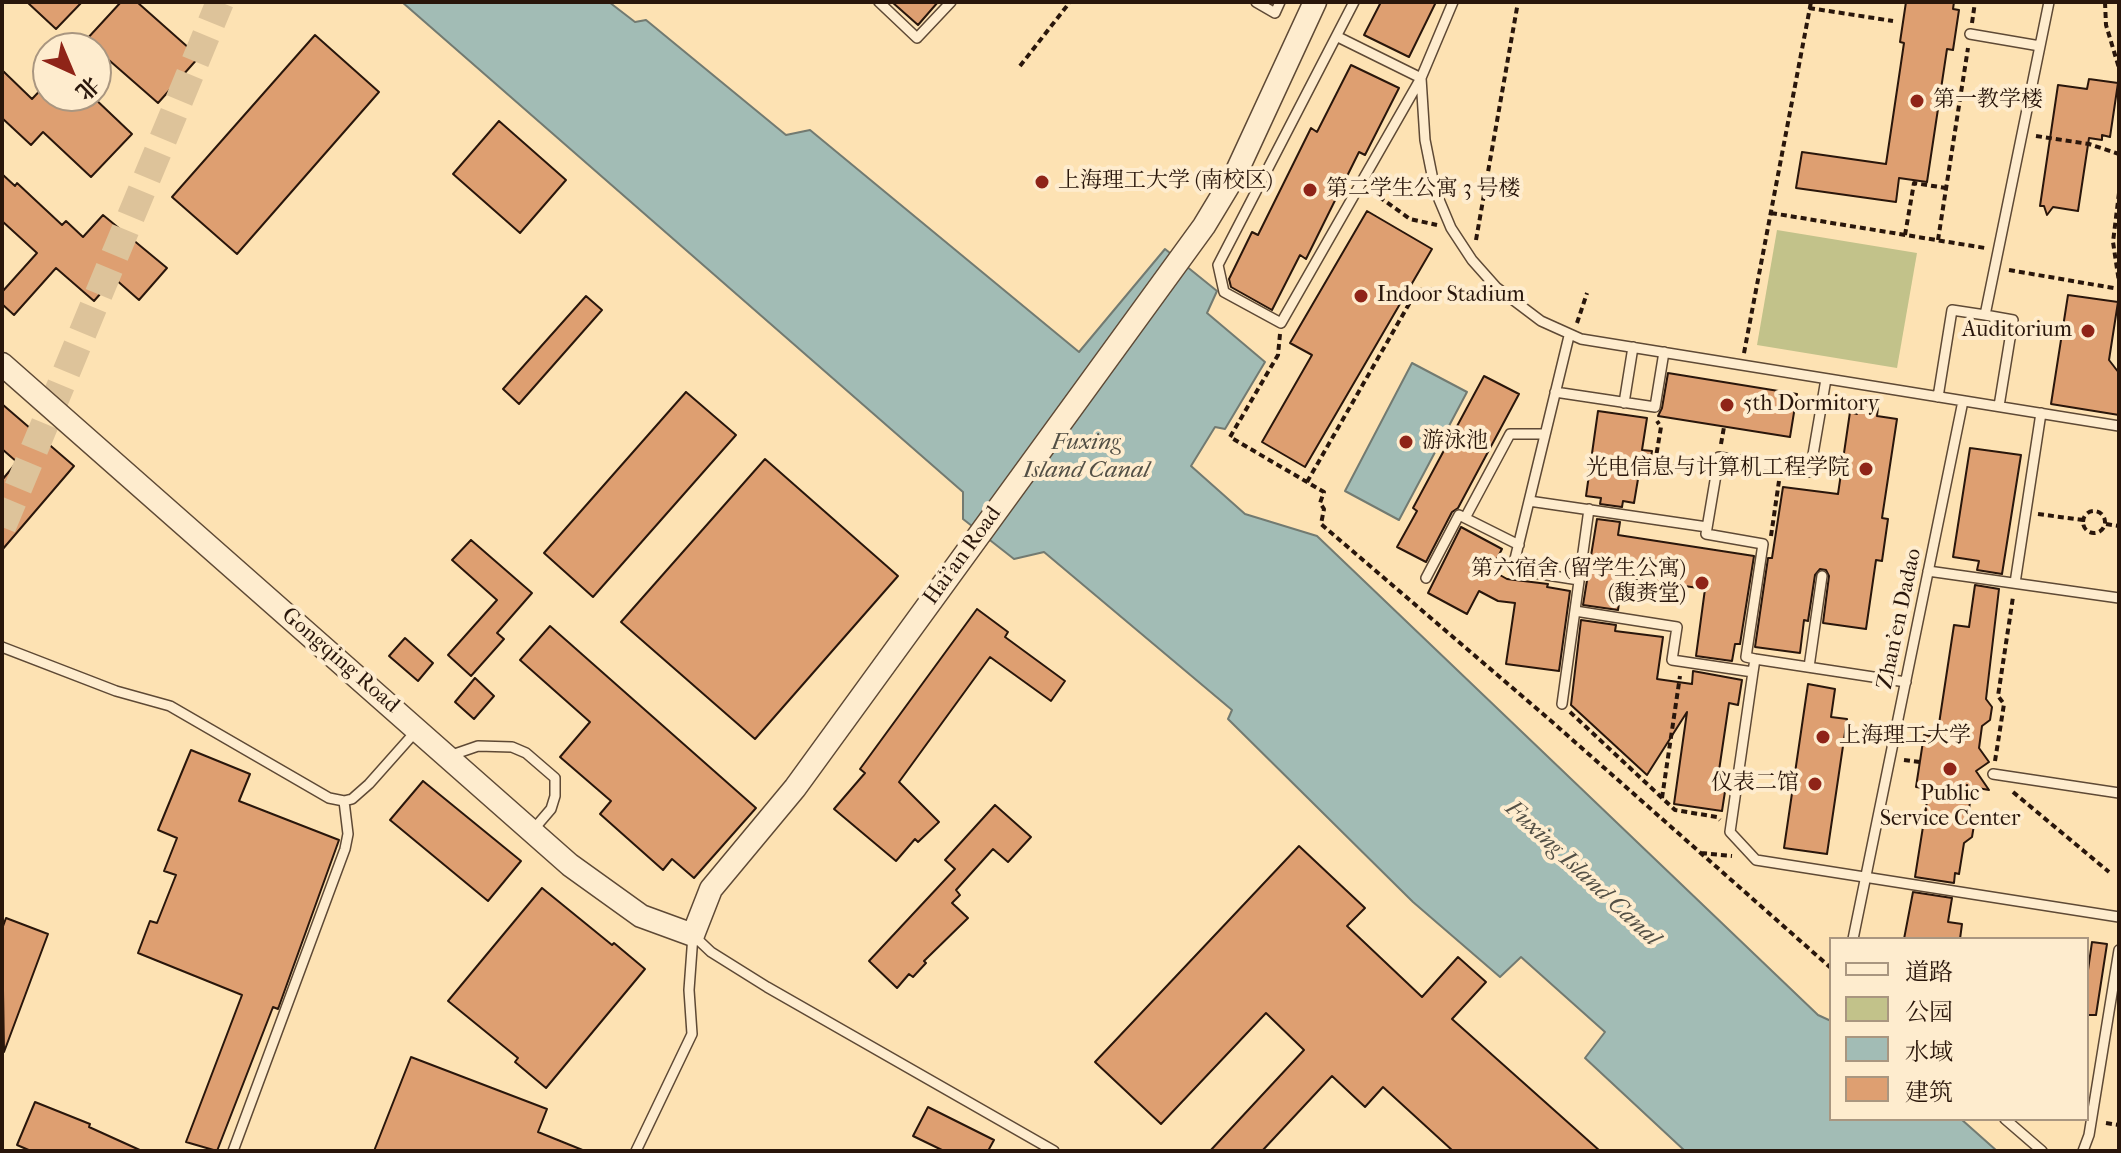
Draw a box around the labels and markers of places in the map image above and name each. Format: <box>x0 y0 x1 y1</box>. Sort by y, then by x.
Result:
place label: 第一教学楼 <box>1933 88 2043 114</box>
marker: 第一教学楼 <box>1908 92 1926 110</box>
place label: 上海理工大学 (南校区) <box>1058 169 1273 195</box>
marker: 上海理工大学 (南校区) <box>1033 173 1051 191</box>
place label: 第二学生公寓 3 号楼 <box>1326 177 1520 203</box>
marker: 第二学生公寓 3 号楼 <box>1301 181 1319 199</box>
place label: Indoor Stadium <box>1377 283 1525 309</box>
marker: Indoor Stadium <box>1352 287 1370 305</box>
place label: Auditorium <box>1962 318 2072 344</box>
marker: Auditorium <box>2079 322 2097 340</box>
place label: 5th Dormitory <box>1743 392 1879 418</box>
marker: 5th Dormitory <box>1718 396 1736 414</box>
place label: 游泳池 <box>1422 429 1488 455</box>
marker: 游泳池 <box>1397 433 1415 451</box>
place label: 光电信息与计算机工程学院 <box>1586 456 1850 482</box>
marker: 光电信息与计算机工程学院 <box>1857 460 1875 478</box>
place label: 第六宿舍 (留学生公寓) (馥赉堂) <box>1471 557 1686 608</box>
marker: 第六宿舍 (留学生公寓) (馥赉堂) <box>1693 574 1711 592</box>
place label: 上海理工大学 <box>1839 724 1971 750</box>
marker: 上海理工大学 <box>1814 728 1832 746</box>
marker: Public Service Center <box>1941 760 1959 778</box>
place label: 仪表二馆 <box>1711 771 1799 797</box>
marker: 仪表二馆 <box>1806 775 1824 793</box>
place label: Public Service Center <box>1880 782 2020 834</box>

